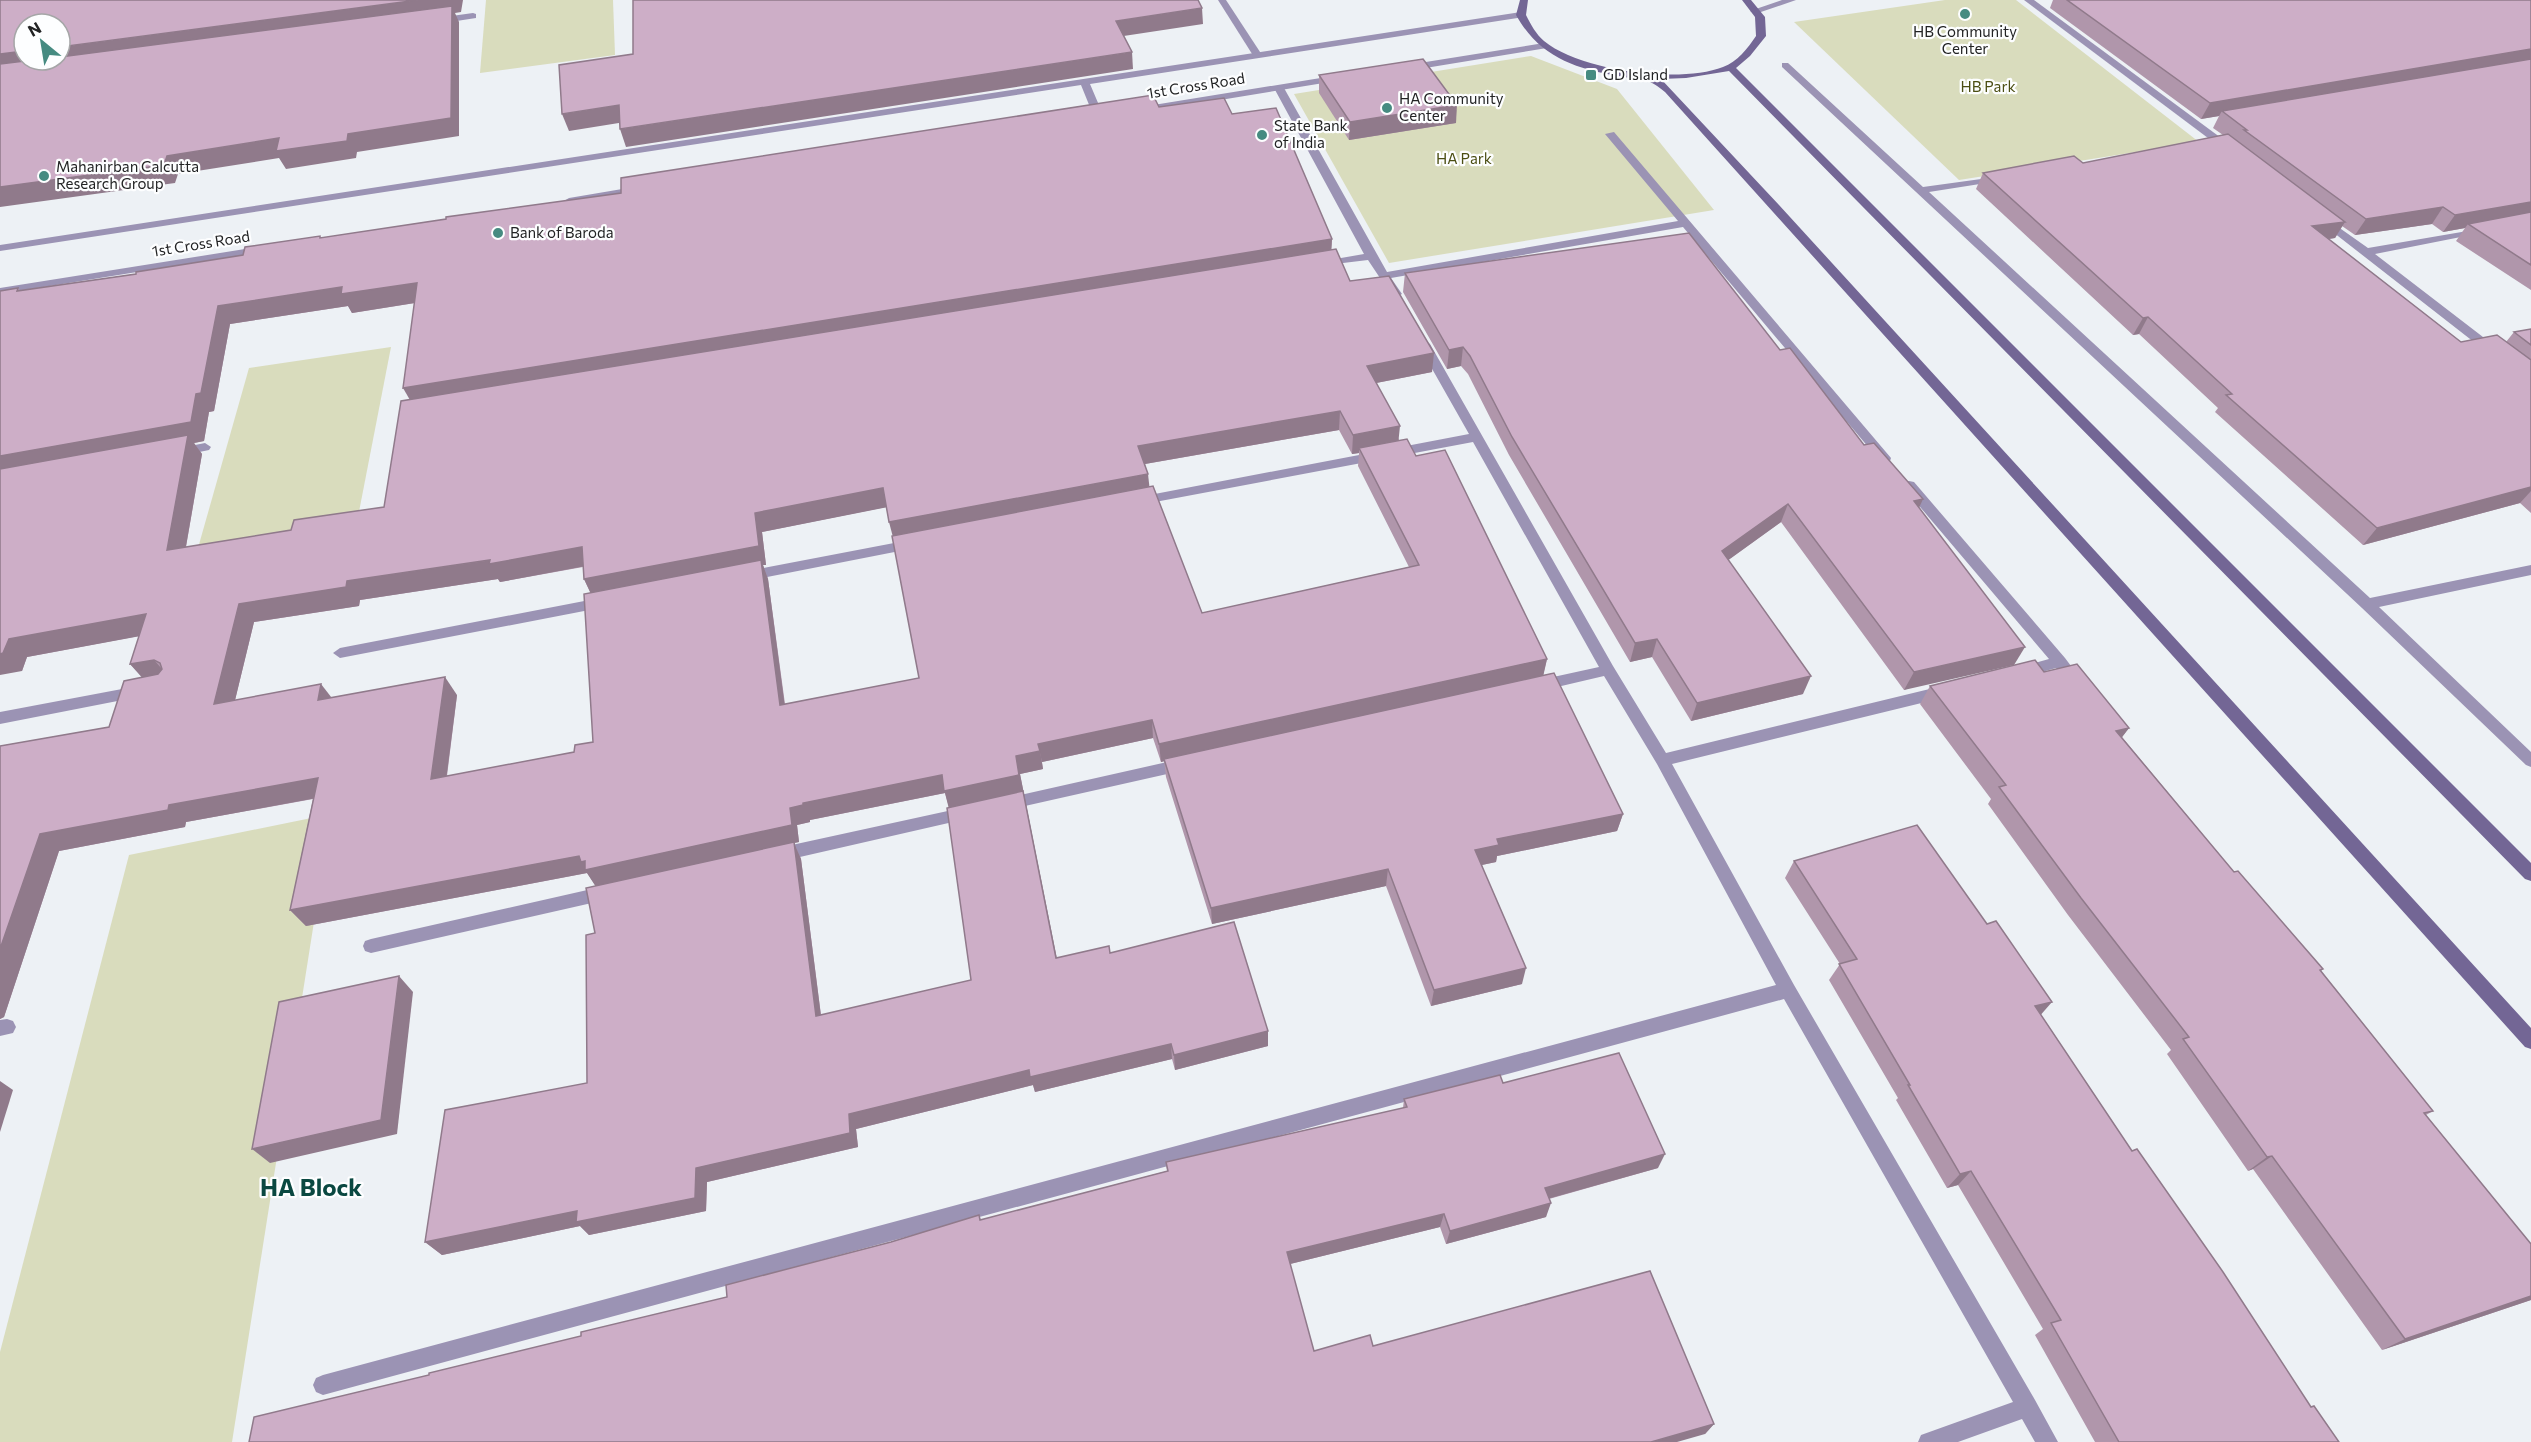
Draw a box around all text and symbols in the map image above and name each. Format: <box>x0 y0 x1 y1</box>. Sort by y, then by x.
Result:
marker: HB Community Center <box>1958 7 1972 21</box>
north arrow <box>12 12 72 72</box>
text: N <box>24 17 44 40</box>
place label: HB Community Center <box>1913 22 2017 57</box>
place label: GD Island <box>1603 65 1668 83</box>
street label: 1st Cross Road <box>1146 68 1246 102</box>
marker: GD Island <box>1584 68 1598 82</box>
park label: HB Park <box>1960 77 2016 95</box>
place label: HA Community Center <box>1399 89 1504 124</box>
marker: HA Community Center <box>1380 101 1394 115</box>
place label: State Bank of India <box>1274 116 1348 151</box>
marker: State Bank of India <box>1255 128 1269 142</box>
park label: HA Park <box>1436 149 1492 167</box>
place label: Mahanirban Calcutta Research Group <box>56 157 199 192</box>
marker: Mahanirban Calcutta Research Group <box>37 169 51 183</box>
place label: Bank of Baroda <box>510 223 614 241</box>
street label: 1st Cross Road <box>151 226 251 260</box>
marker: Bank of Baroda <box>491 226 505 240</box>
district label: HA Block <box>260 1172 362 1201</box>

